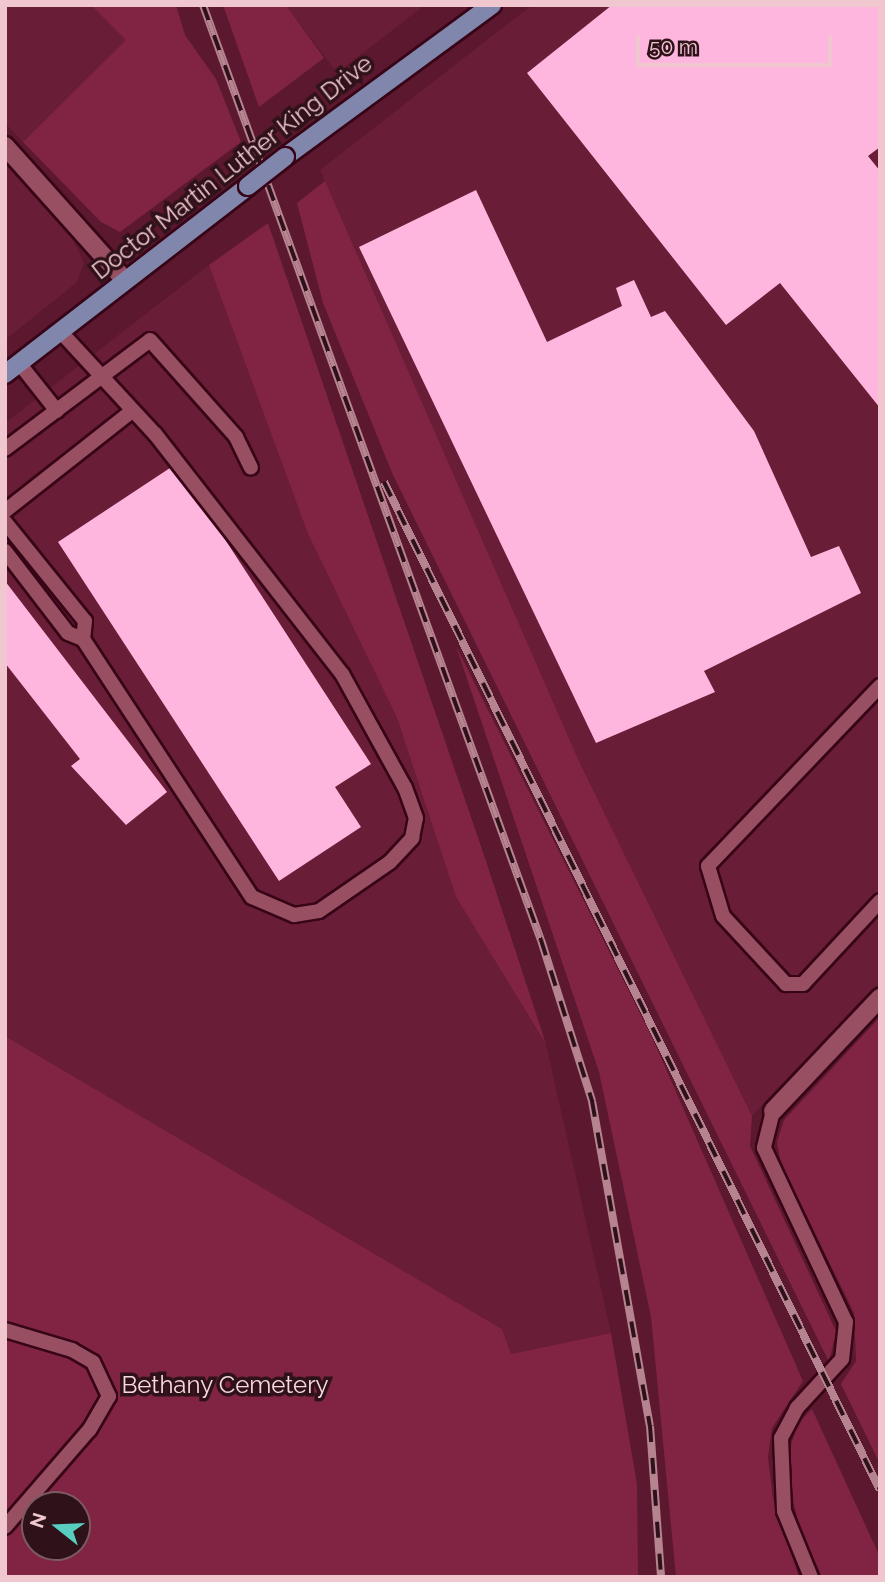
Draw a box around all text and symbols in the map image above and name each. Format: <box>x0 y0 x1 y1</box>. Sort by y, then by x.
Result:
scale bar <box>640 21 836 65</box>
text: 50 m <box>649 34 698 59</box>
street label: Doctor Martin Luther King Drive <box>86 48 378 286</box>
park label: Bethany Cemetery <box>121 1371 329 1399</box>
north arrow <box>21 1491 91 1561</box>
text: N <box>25 1510 51 1530</box>

